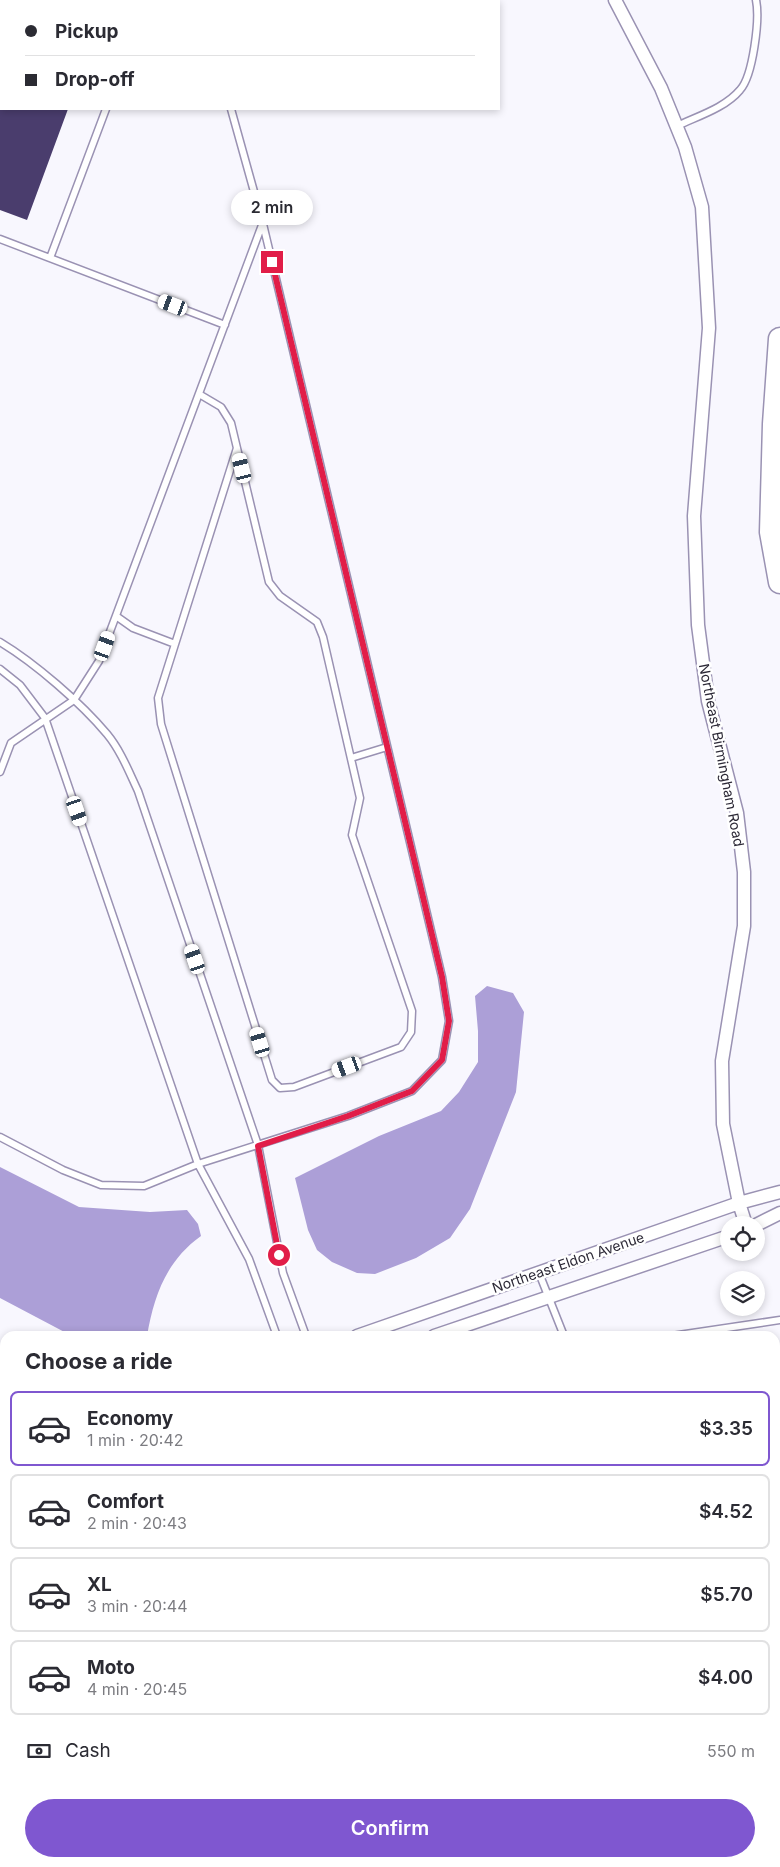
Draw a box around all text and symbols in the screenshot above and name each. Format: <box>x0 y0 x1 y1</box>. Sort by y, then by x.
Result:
text: Pickup <box>55 20 118 43</box>
text: Drop-off <box>55 68 135 91</box>
callout: 2 min <box>231 190 313 224</box>
text: 2 min <box>251 197 293 217</box>
route end <box>261 251 283 273</box>
car <box>156 293 189 317</box>
car <box>231 452 252 484</box>
car <box>92 629 117 663</box>
street label: Northeast Birmingham Road <box>696 662 748 848</box>
car <box>65 794 88 828</box>
car <box>183 942 206 976</box>
car <box>248 1025 271 1059</box>
car <box>330 1055 363 1079</box>
map controls <box>720 1216 765 1316</box>
button: locate <box>720 1216 765 1261</box>
street label: Northeast Eldon Avenue <box>490 1228 646 1296</box>
route start <box>268 1244 290 1266</box>
button: layers <box>720 1271 765 1316</box>
text: Choose a ride <box>25 1348 173 1374</box>
icon: car <box>27 1406 72 1451</box>
text: Economy <box>87 1407 173 1430</box>
text: $3.35 <box>699 1417 753 1440</box>
text: 1 min · 20:42 <box>87 1430 184 1450</box>
icon: car <box>27 1489 72 1534</box>
text: Comfort <box>87 1490 164 1513</box>
text: $4.52 <box>699 1500 753 1523</box>
text: 2 min · 20:43 <box>87 1513 187 1533</box>
icon: car <box>27 1572 72 1617</box>
text: XL <box>87 1573 112 1596</box>
text: $5.70 <box>700 1583 753 1606</box>
text: 3 min · 20:44 <box>87 1596 187 1616</box>
icon: car <box>27 1655 72 1700</box>
text: Moto <box>87 1656 135 1679</box>
text: $4.00 <box>698 1666 753 1689</box>
text: 4 min · 20:45 <box>87 1679 187 1699</box>
icon: cash <box>25 1737 53 1765</box>
text: Cash <box>65 1739 111 1762</box>
text: 550 m <box>707 1741 755 1761</box>
button: Confirm <box>25 1799 755 1857</box>

